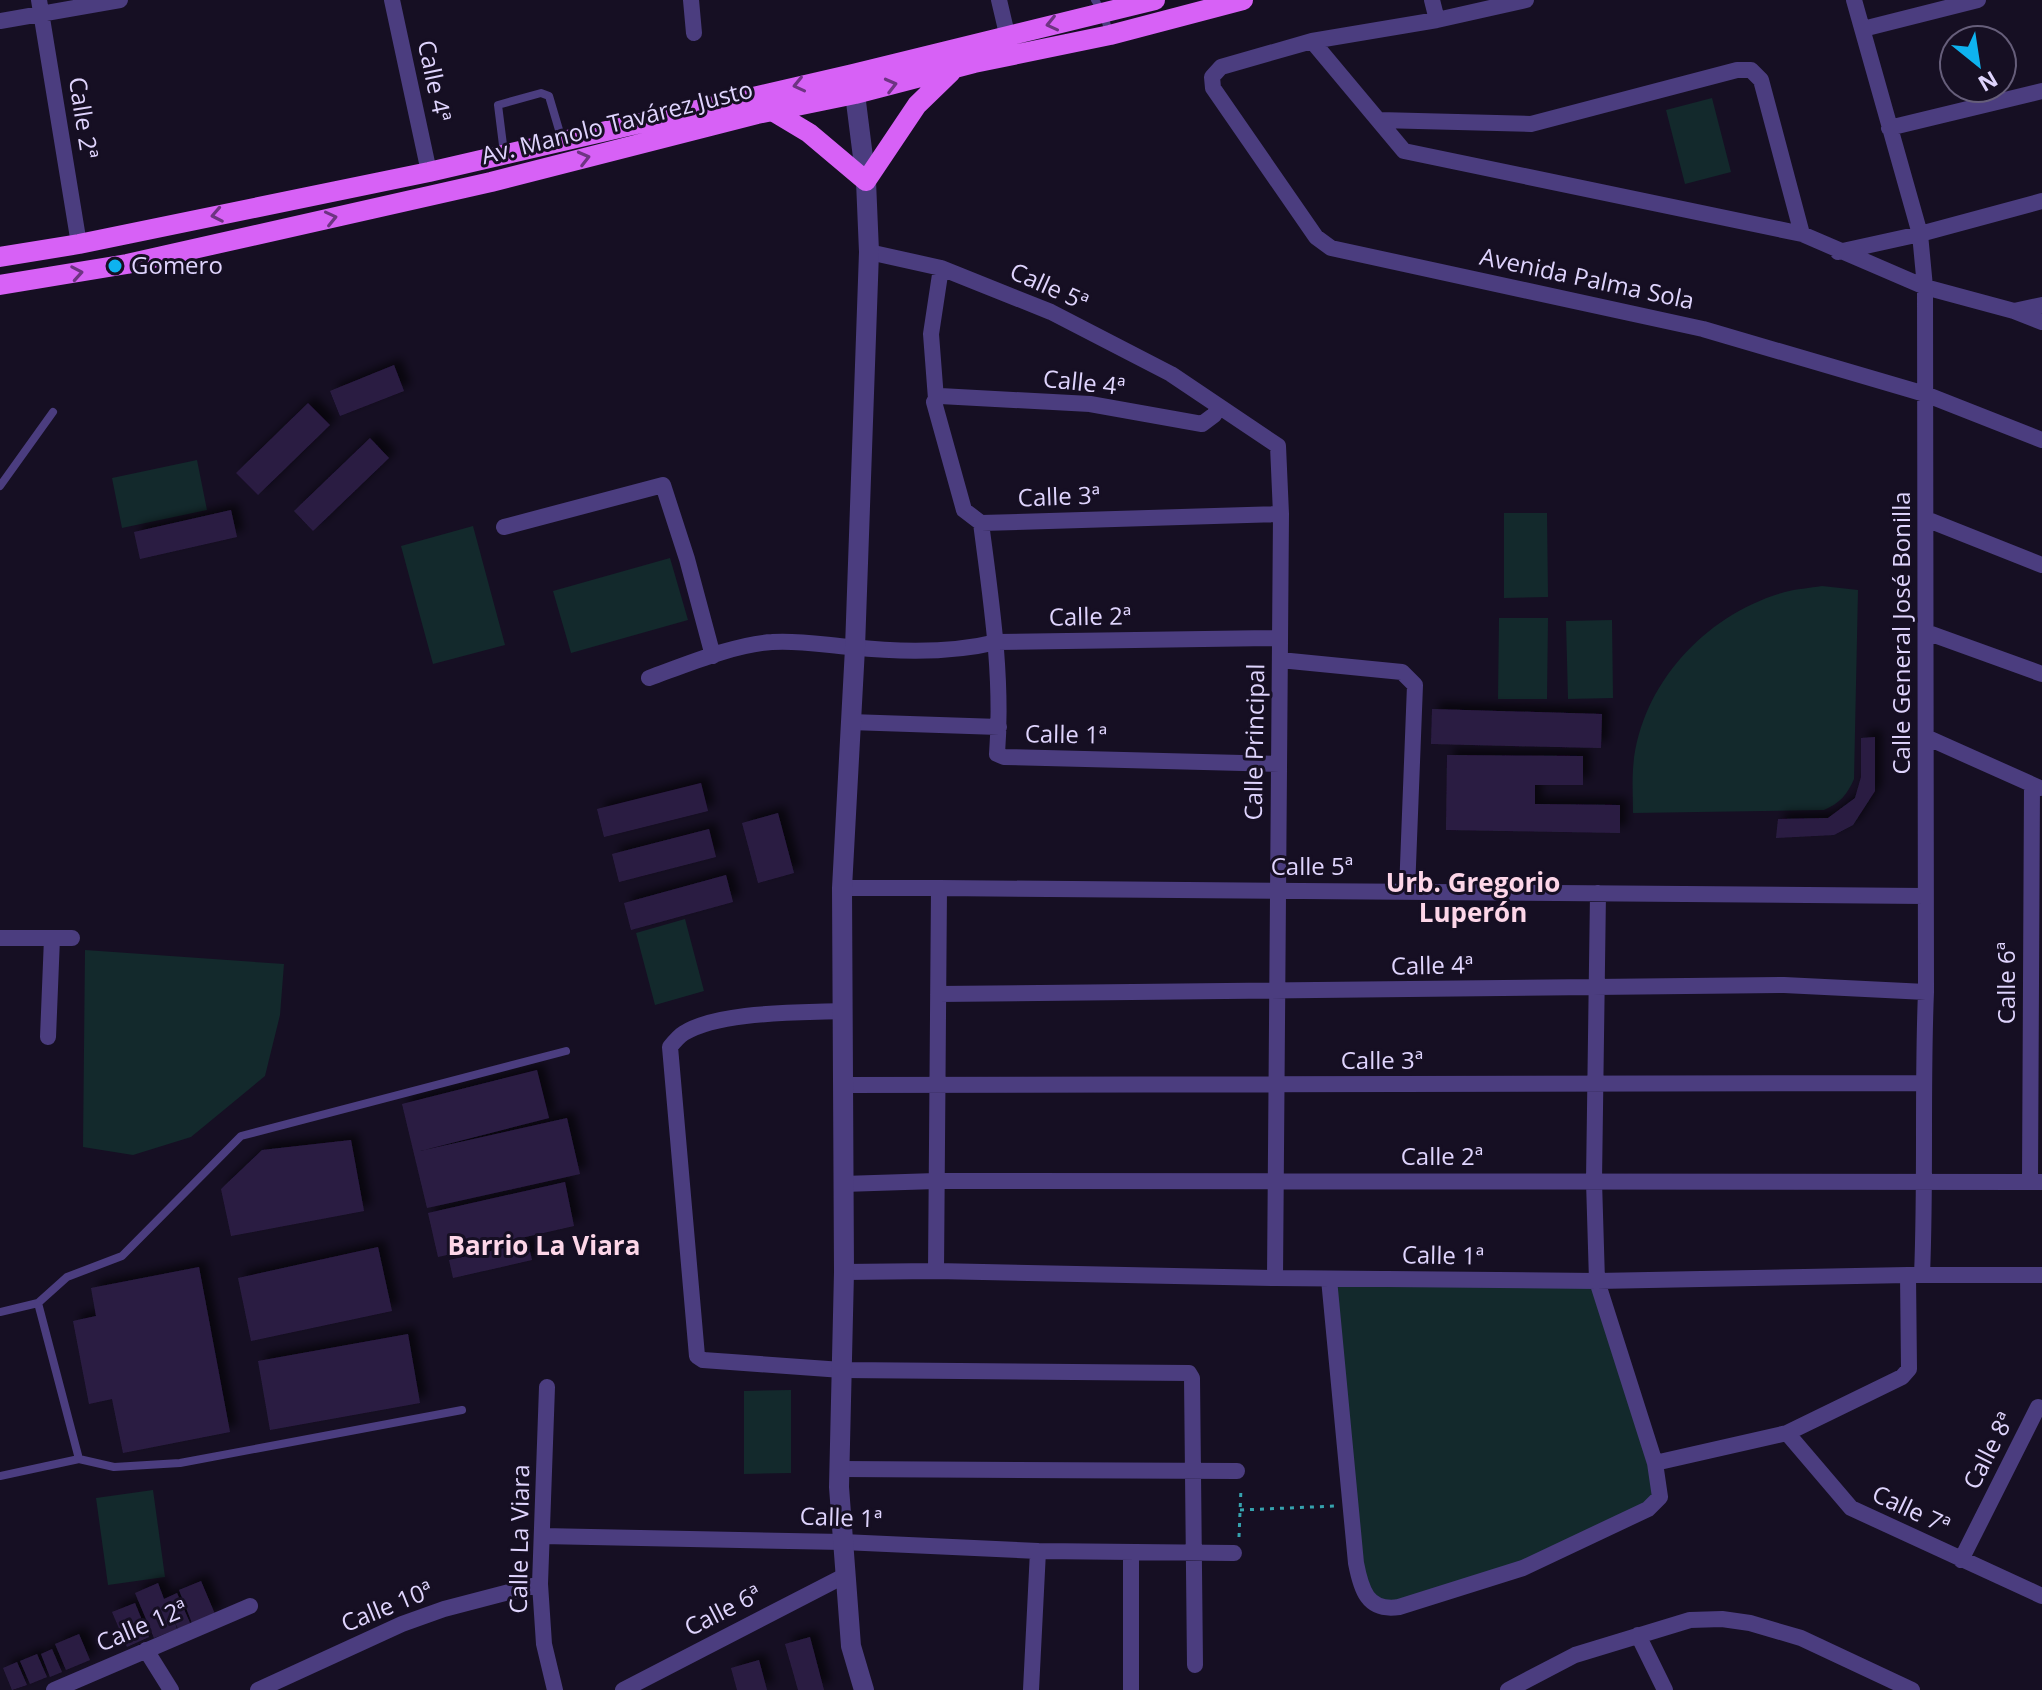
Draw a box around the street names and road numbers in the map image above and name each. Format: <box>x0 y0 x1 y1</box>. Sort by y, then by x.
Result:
street label: Calle 4ª <box>411 37 460 124</box>
street label: Av. Manolo Tavárez Justo <box>477 72 756 171</box>
street label: Calle 2ª <box>62 74 107 161</box>
street label: Avenida Palma Sola <box>1477 239 1698 316</box>
street label: Calle 5ª <box>1005 254 1094 317</box>
street label: Calle 4ª <box>1041 361 1127 402</box>
street label: Calle 3ª <box>1017 478 1101 513</box>
street label: Calle General José Bonilla <box>1884 491 1917 775</box>
street label: Calle 2ª <box>1048 598 1131 633</box>
street label: Calle Principal <box>1236 663 1271 821</box>
street label: Calle 1ª <box>1025 716 1108 751</box>
street label: Calle 5ª <box>1271 849 1353 882</box>
street label: Calle 6ª <box>1989 942 2022 1024</box>
street label: Calle 4ª <box>1390 947 1473 982</box>
street label: Calle 3ª <box>1341 1043 1423 1076</box>
street label: Calle 2ª <box>1401 1139 1483 1172</box>
street label: Calle 1ª <box>1402 1237 1485 1272</box>
street label: Calle 8ª <box>1954 1406 2021 1495</box>
street label: Calle La Viara <box>501 1464 536 1614</box>
street label: Calle 7ª <box>1867 1476 1956 1541</box>
street label: Calle 1ª <box>799 1499 883 1534</box>
street label: Calle 10ª <box>336 1572 437 1639</box>
street label: Calle 6ª <box>678 1576 767 1643</box>
street label: Calle 12ª <box>91 1591 192 1659</box>

